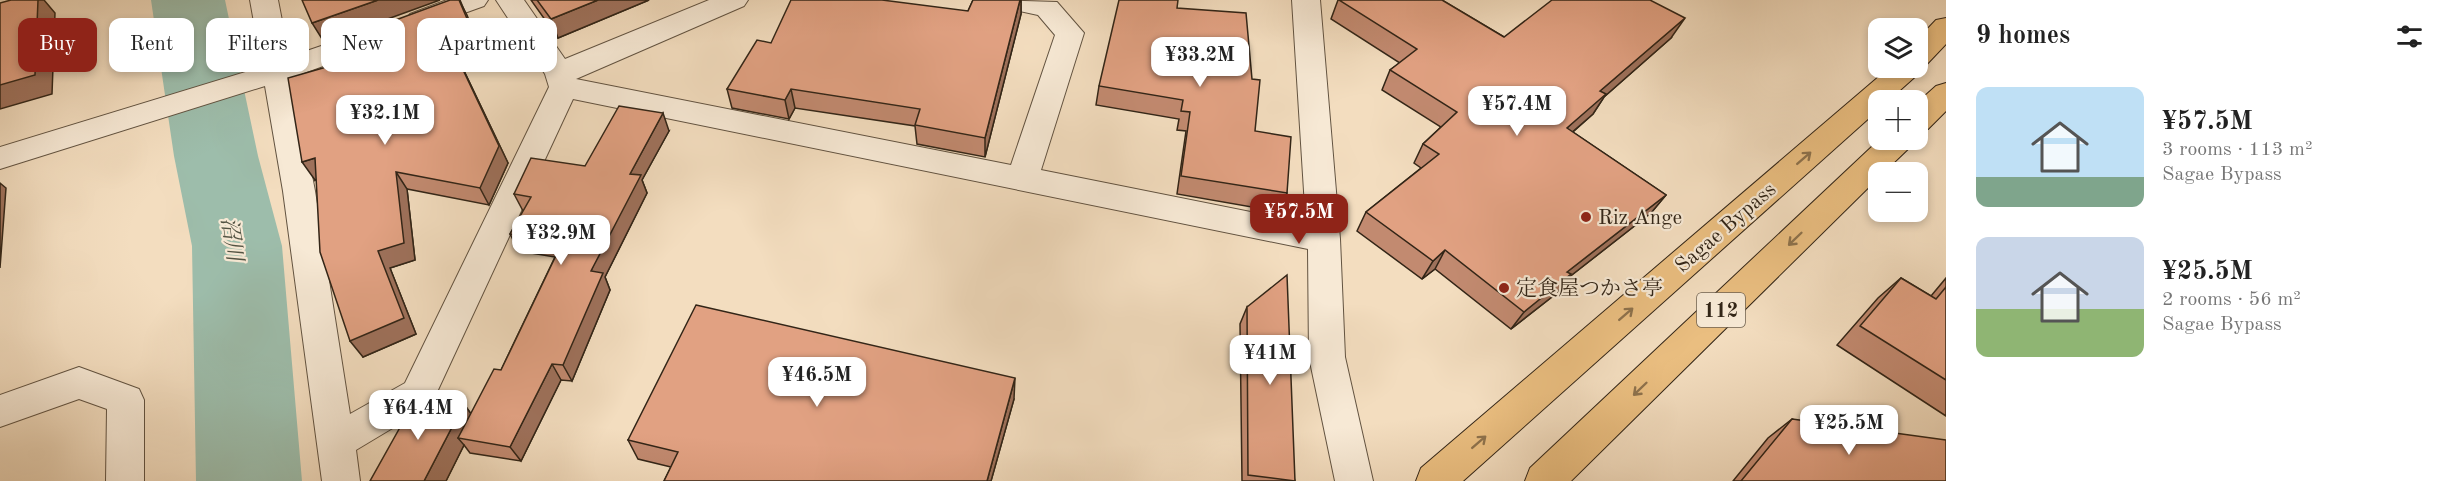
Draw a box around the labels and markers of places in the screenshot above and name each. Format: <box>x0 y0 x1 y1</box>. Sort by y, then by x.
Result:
pin: ¥33.2M <box>1151 37 1249 88</box>
pin: ¥57.4M <box>1468 86 1566 137</box>
pin: ¥32.1M <box>336 95 434 146</box>
pin: ¥57.5M <box>1250 194 1348 245</box>
place label: Riz Ange <box>1598 208 1682 229</box>
marker: Riz Ange <box>1579 210 1593 224</box>
pin: ¥32.9M <box>512 215 610 266</box>
place label: 定食屋つかさ亭 <box>1516 277 1663 300</box>
marker: 定食屋つかさ亭 <box>1497 281 1511 295</box>
pin: ¥41M <box>1234 335 1306 386</box>
pin: ¥46.5M <box>768 357 866 408</box>
pin: ¥64.4M <box>369 390 467 441</box>
pin: ¥25.5M <box>1800 405 1898 456</box>

